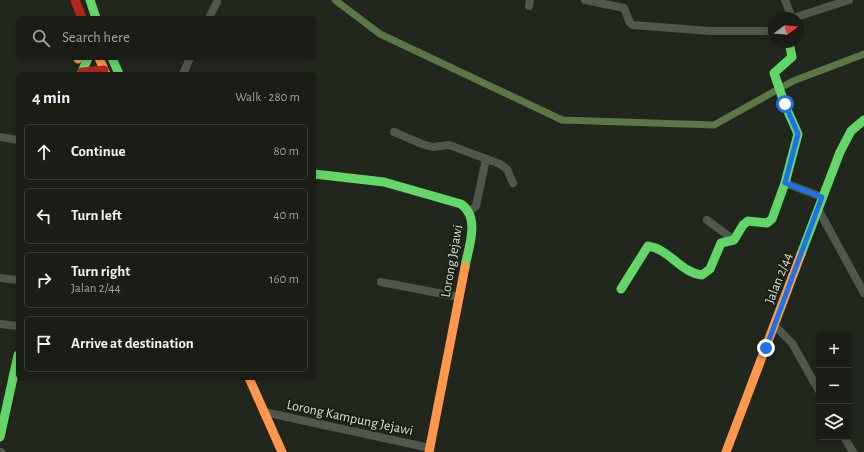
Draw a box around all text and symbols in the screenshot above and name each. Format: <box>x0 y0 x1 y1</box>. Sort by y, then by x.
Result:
north arrow <box>768 12 804 48</box>
search box <box>16 16 316 60</box>
icon: search <box>30 27 52 49</box>
text: Search here <box>62 30 130 45</box>
text: 4 min <box>32 89 70 106</box>
text: Walk · 280 m <box>235 91 300 104</box>
route start <box>776 95 794 113</box>
icon: ahead <box>33 141 55 163</box>
text: Continue <box>71 144 126 159</box>
text: 80 m <box>273 145 299 158</box>
icon: left <box>33 205 55 227</box>
text: Turn left <box>71 208 122 223</box>
text: 40 m <box>273 209 299 222</box>
street label: Lorong Jejawi <box>439 224 465 298</box>
street label: Jalan 2/44 <box>763 251 795 306</box>
text: Turn right <box>71 264 130 279</box>
icon: right <box>33 269 55 291</box>
text: 160 m <box>269 273 299 286</box>
text: Jalan 2/44 <box>71 282 121 295</box>
map controls <box>816 332 852 440</box>
button: + <box>816 332 852 368</box>
icon: arrive <box>33 333 55 355</box>
text: Arrive at destination <box>71 336 194 351</box>
route end <box>757 339 775 357</box>
button: − <box>816 368 852 404</box>
street label: Lorong Kampung Jejawi <box>285 398 414 438</box>
button: layers <box>816 404 852 440</box>

